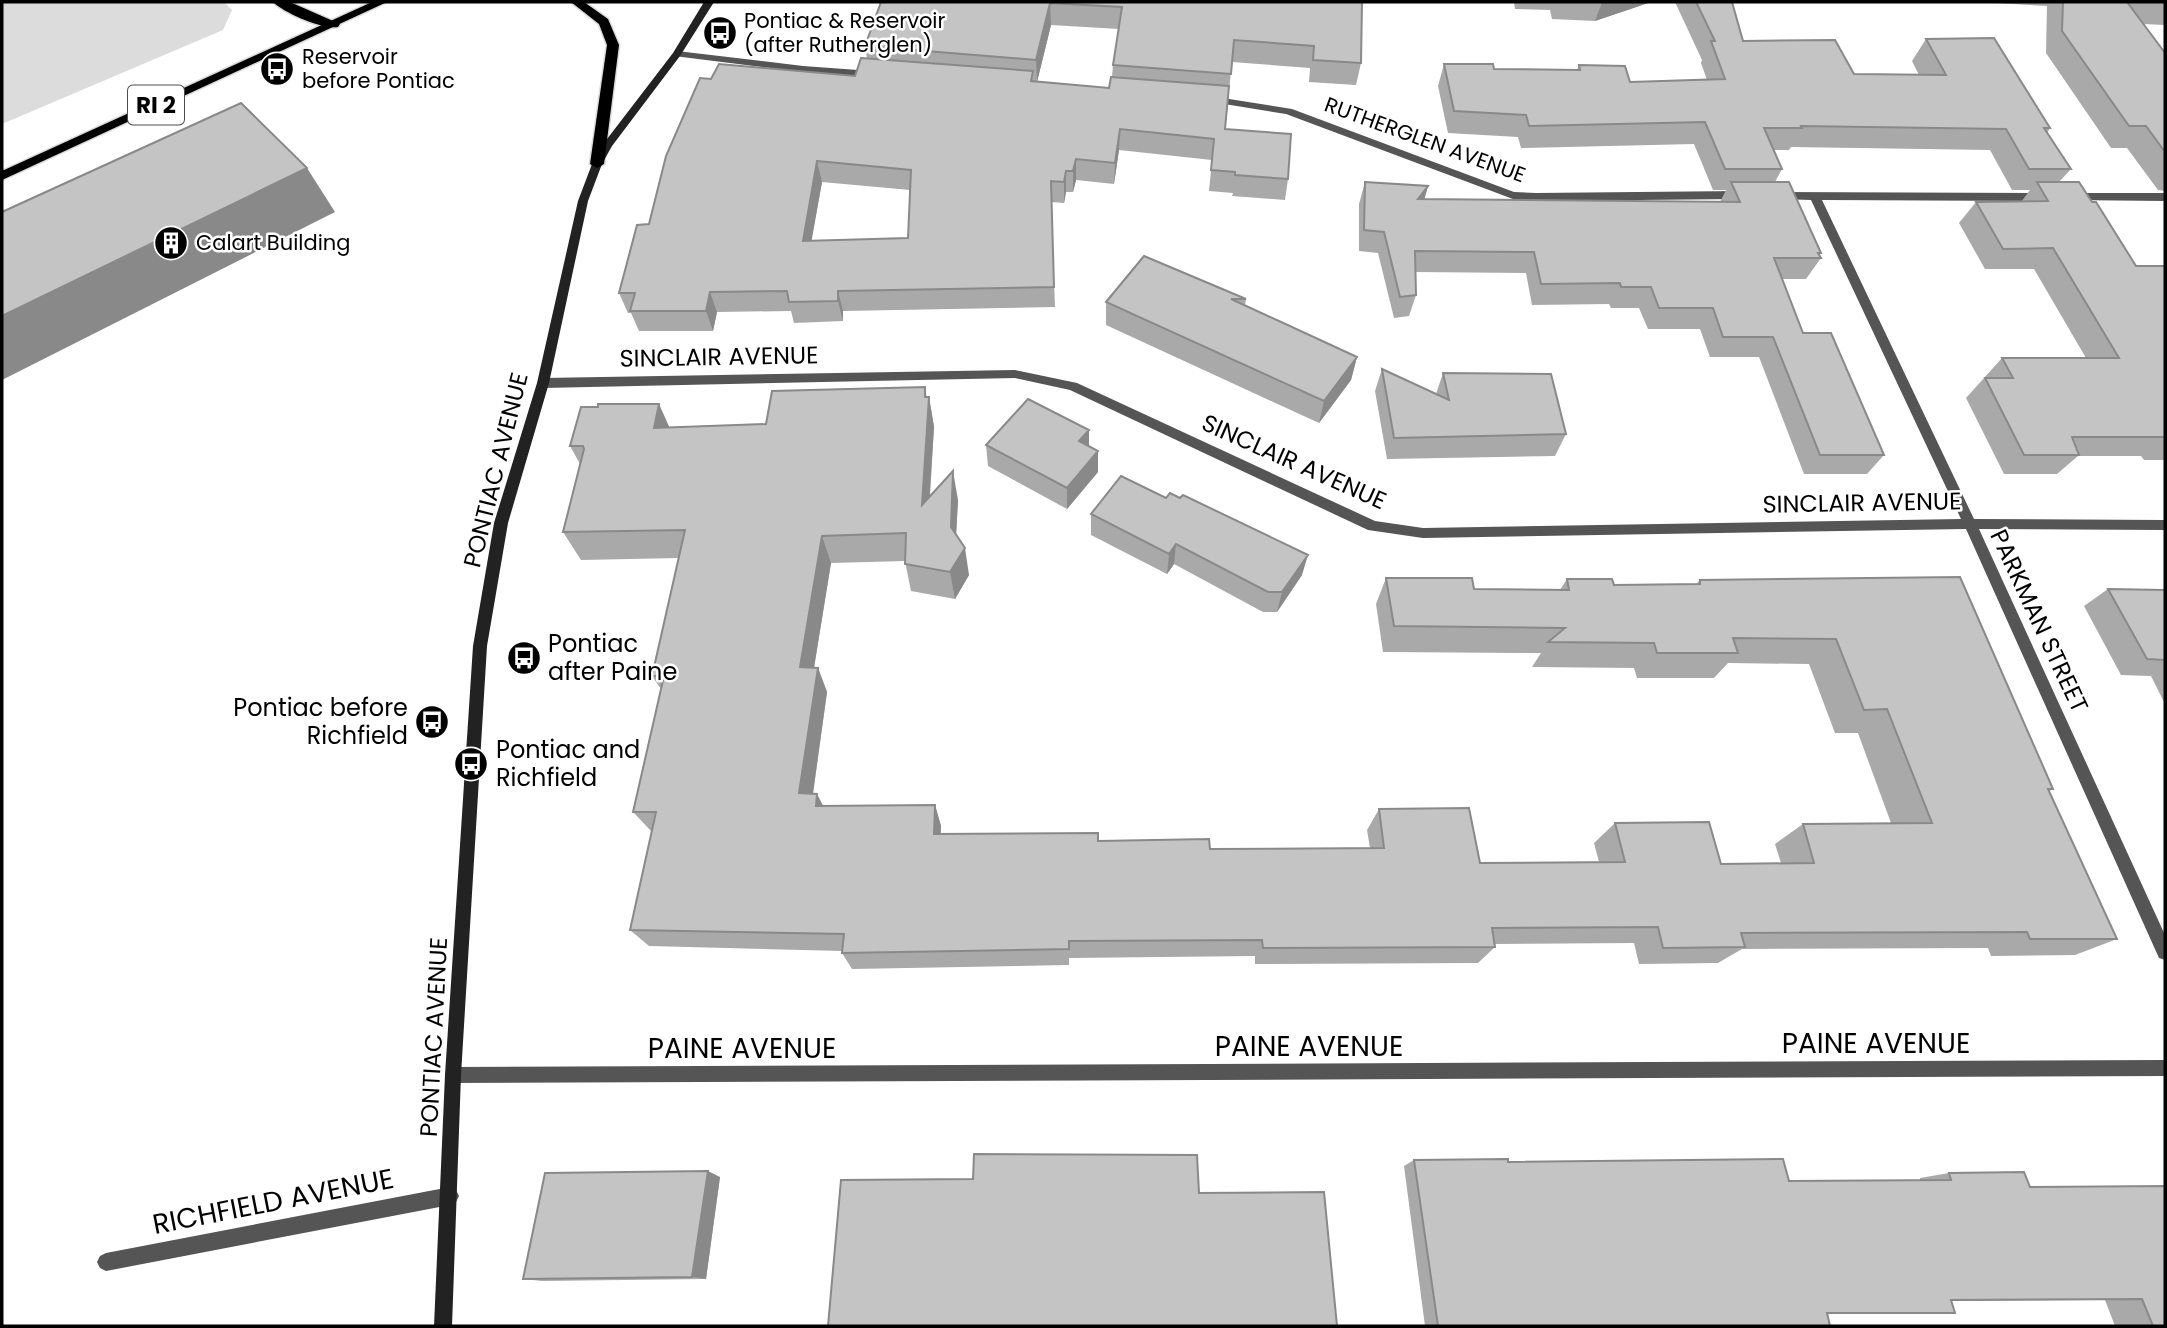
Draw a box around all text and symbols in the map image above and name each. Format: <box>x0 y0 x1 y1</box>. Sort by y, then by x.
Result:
place label: Pontiac & Reservoir (after Rutherglen) <box>744 6 946 59</box>
bus stop icon: Pontiac & Reservoir (after Rutherglen) <box>701 14 739 52</box>
place label: Reservoir before Pontiac <box>302 42 455 95</box>
bus stop icon: Reservoir before Pontiac <box>258 50 296 88</box>
road number: RI 2 <box>128 86 184 124</box>
street label: RUTHERGLEN AVENUE <box>1321 90 1530 189</box>
building icon: Calart Building <box>152 224 190 262</box>
place label: Calart Building <box>196 228 351 257</box>
street label: SINCLAIR AVENUE <box>619 338 819 375</box>
street label: PONTIAC AVENUE <box>455 369 536 571</box>
street label: SINCLAIR AVENUE <box>1197 406 1392 517</box>
street label: SINCLAIR AVENUE <box>1762 484 1962 521</box>
street label: PARKMAN STREET <box>1983 524 2096 718</box>
place label: Pontiac after Paine <box>548 627 677 688</box>
bus stop icon: Pontiac after Paine <box>505 639 543 677</box>
place label: Pontiac before Richfield <box>233 691 408 752</box>
bus stop icon: Pontiac before Richfield <box>413 703 451 741</box>
place label: Pontiac and Richfield <box>496 733 640 794</box>
bus stop icon: Pontiac and Richfield <box>452 745 490 783</box>
street label: PONTIAC AVENUE <box>412 936 455 1138</box>
street label: PAINE AVENUE <box>1782 1024 1970 1063</box>
street label: PAINE AVENUE <box>1215 1027 1403 1066</box>
street label: PAINE AVENUE <box>648 1029 836 1068</box>
street label: RICHFIELD AVENUE <box>149 1159 397 1244</box>

